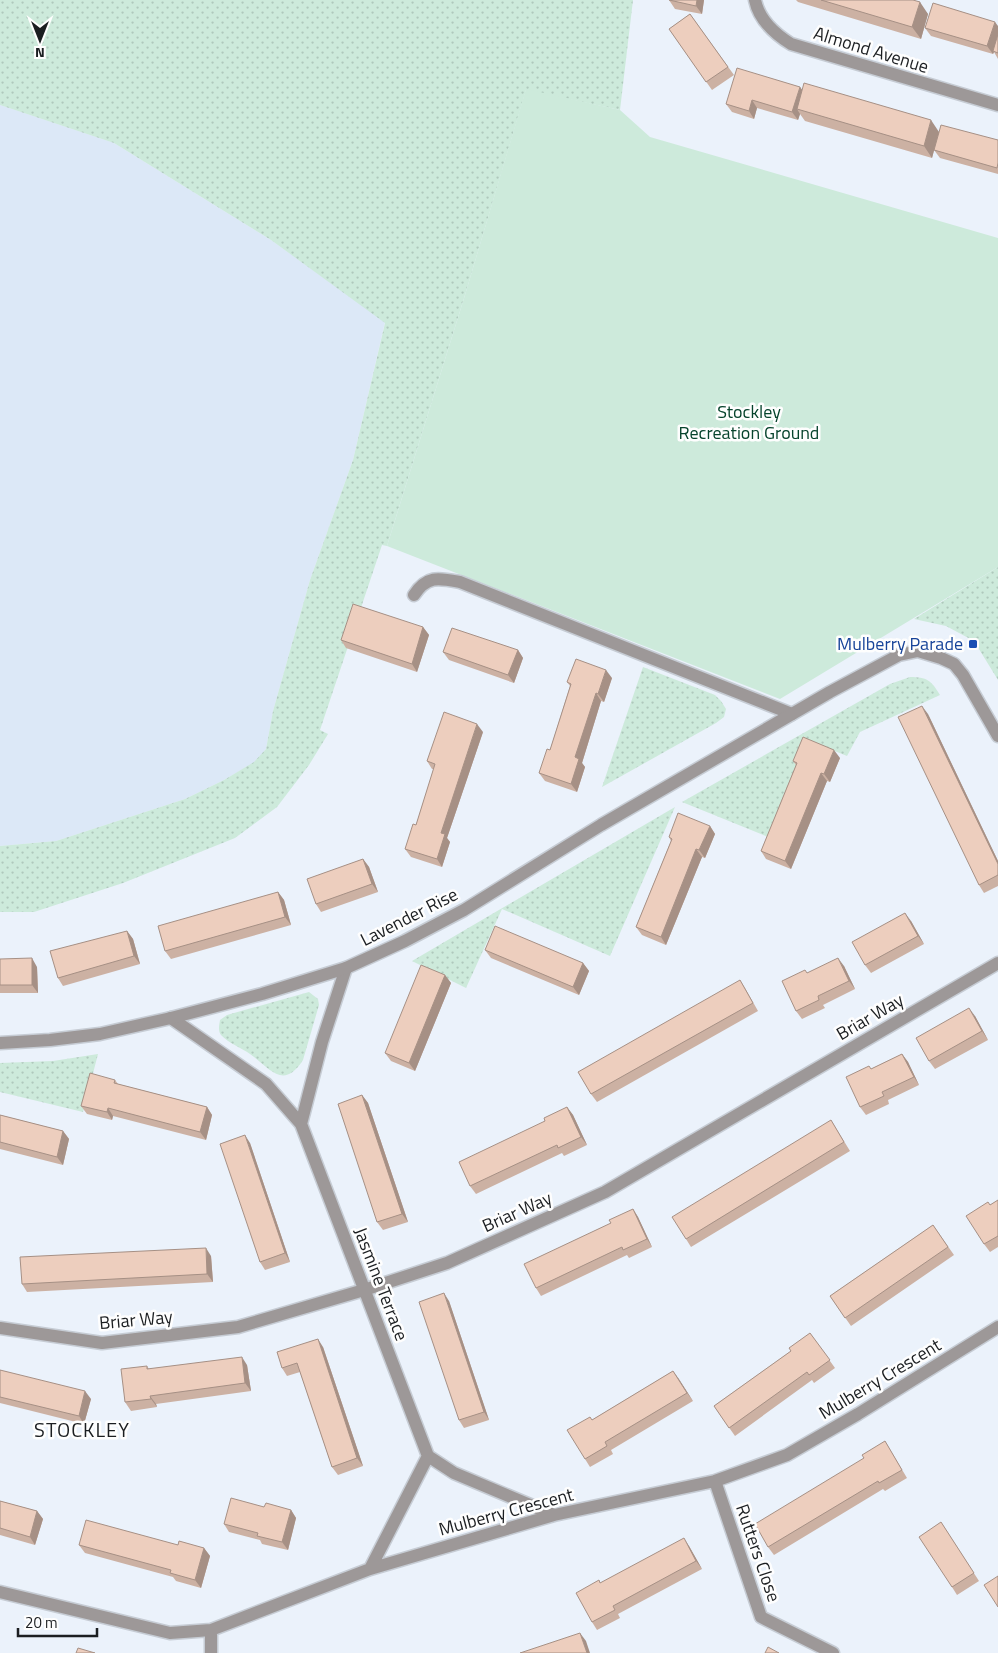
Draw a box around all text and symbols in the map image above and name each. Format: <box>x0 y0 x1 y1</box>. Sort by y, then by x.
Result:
north arrow <box>15 15 65 65</box>
street label: Almond Avenue <box>810 19 932 80</box>
text: N <box>35 43 45 64</box>
park label: Stockley Recreation Ground <box>679 398 819 446</box>
place label: Mulberry Parade <box>837 630 963 657</box>
marker: Mulberry Parade <box>967 638 979 650</box>
street label: Lavender Rise <box>355 880 462 953</box>
street label: Briar Way <box>831 986 909 1047</box>
street label: Briar Way <box>478 1184 556 1239</box>
street label: Jasmine Terrace <box>347 1223 415 1344</box>
street label: Briar Way <box>98 1303 174 1336</box>
street label: Mulberry Crescent <box>813 1331 947 1426</box>
district label: STOCKLEY <box>34 1414 130 1445</box>
street label: Mulberry Crescent <box>435 1480 577 1542</box>
street label: Rutters Close <box>729 1500 788 1605</box>
scale bar <box>18 1606 96 1638</box>
text: 20 m <box>25 1611 58 1634</box>

